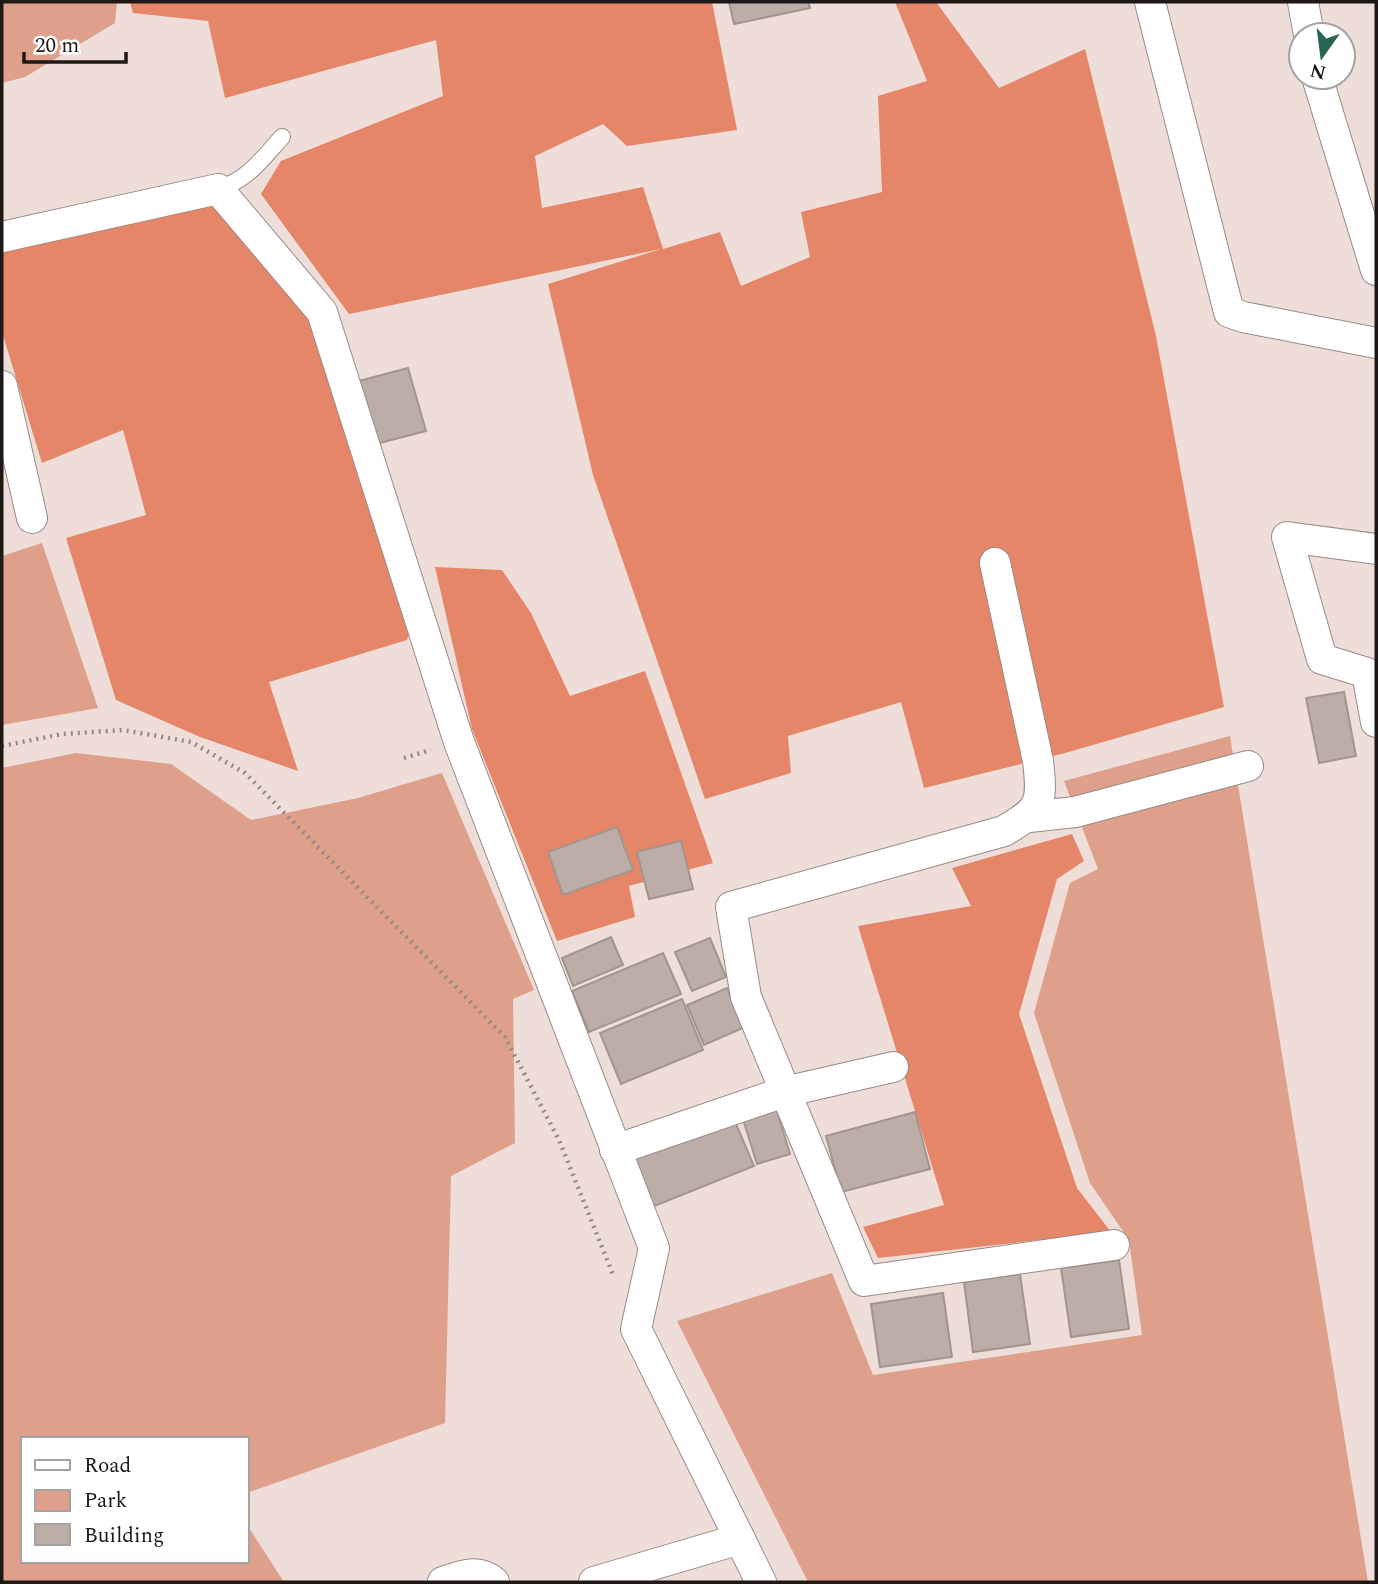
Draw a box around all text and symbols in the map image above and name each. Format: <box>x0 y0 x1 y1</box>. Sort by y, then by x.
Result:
scale bar <box>24 21 126 65</box>
north arrow <box>1287 21 1357 91</box>
text: 20 m <box>35 30 79 62</box>
text: N <box>1307 55 1329 87</box>
legend <box>21 1437 248 1563</box>
text: Road <box>84 1450 131 1482</box>
text: Park <box>84 1485 128 1517</box>
text: Building <box>84 1520 164 1552</box>

